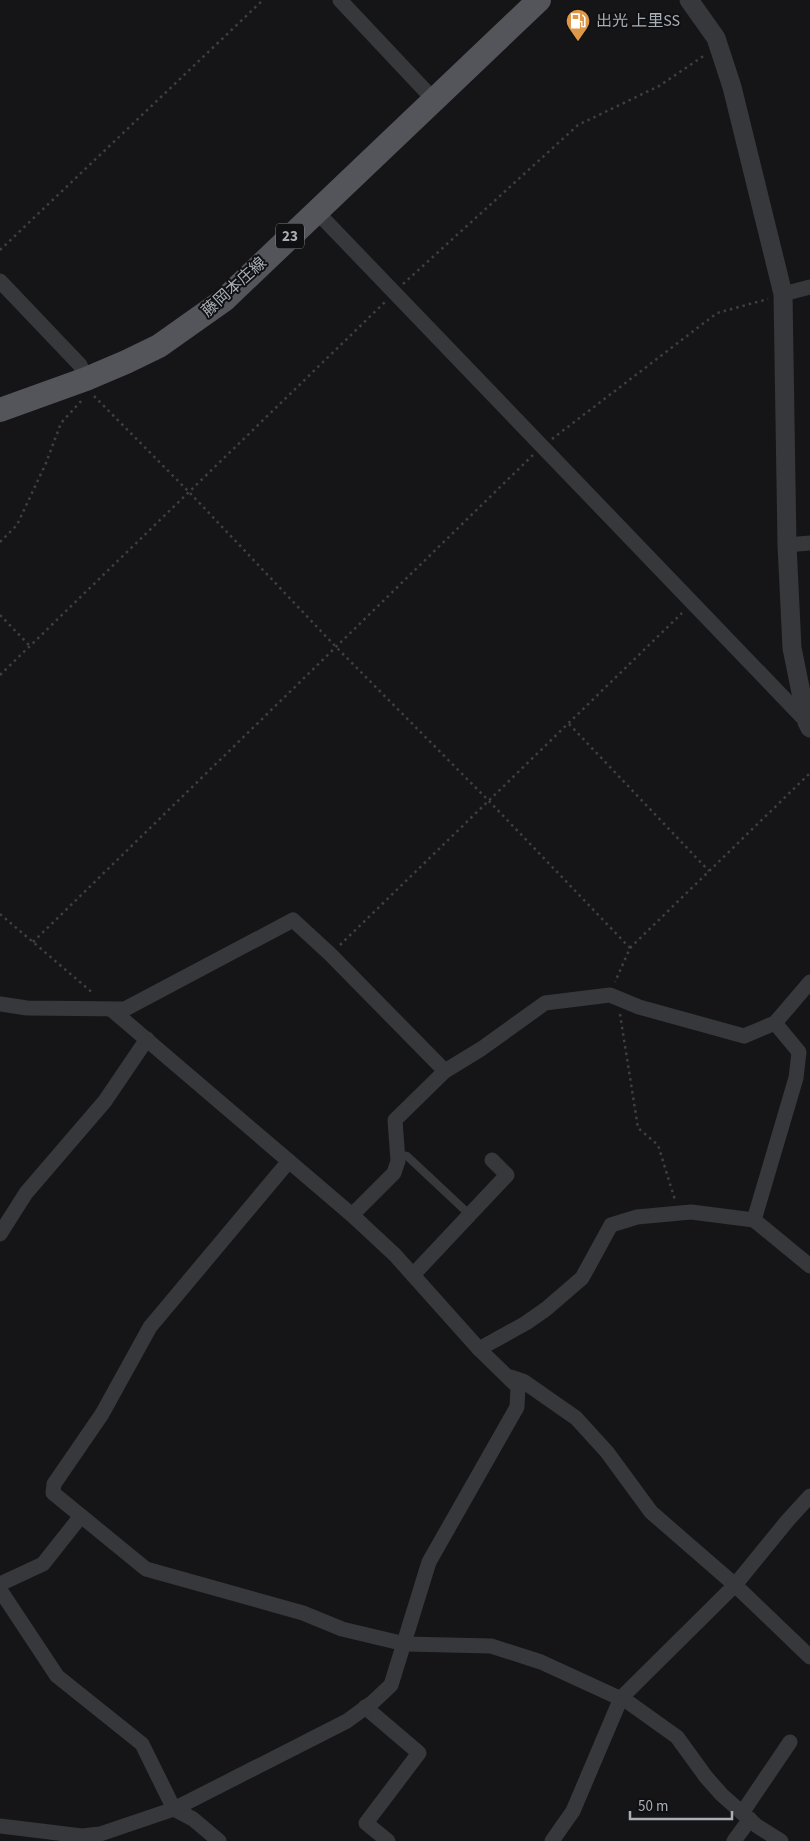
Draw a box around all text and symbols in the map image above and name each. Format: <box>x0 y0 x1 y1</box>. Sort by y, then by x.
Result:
fuel station icon: 出光 上里SS <box>565 8 591 42</box>
place label: 出光 上里SS <box>596 10 680 32</box>
road number: 23 <box>276 224 304 248</box>
street label: 藤岡本庄線 <box>197 252 271 322</box>
scale bar <box>630 1788 732 1820</box>
text: 50 m <box>638 1796 668 1817</box>

